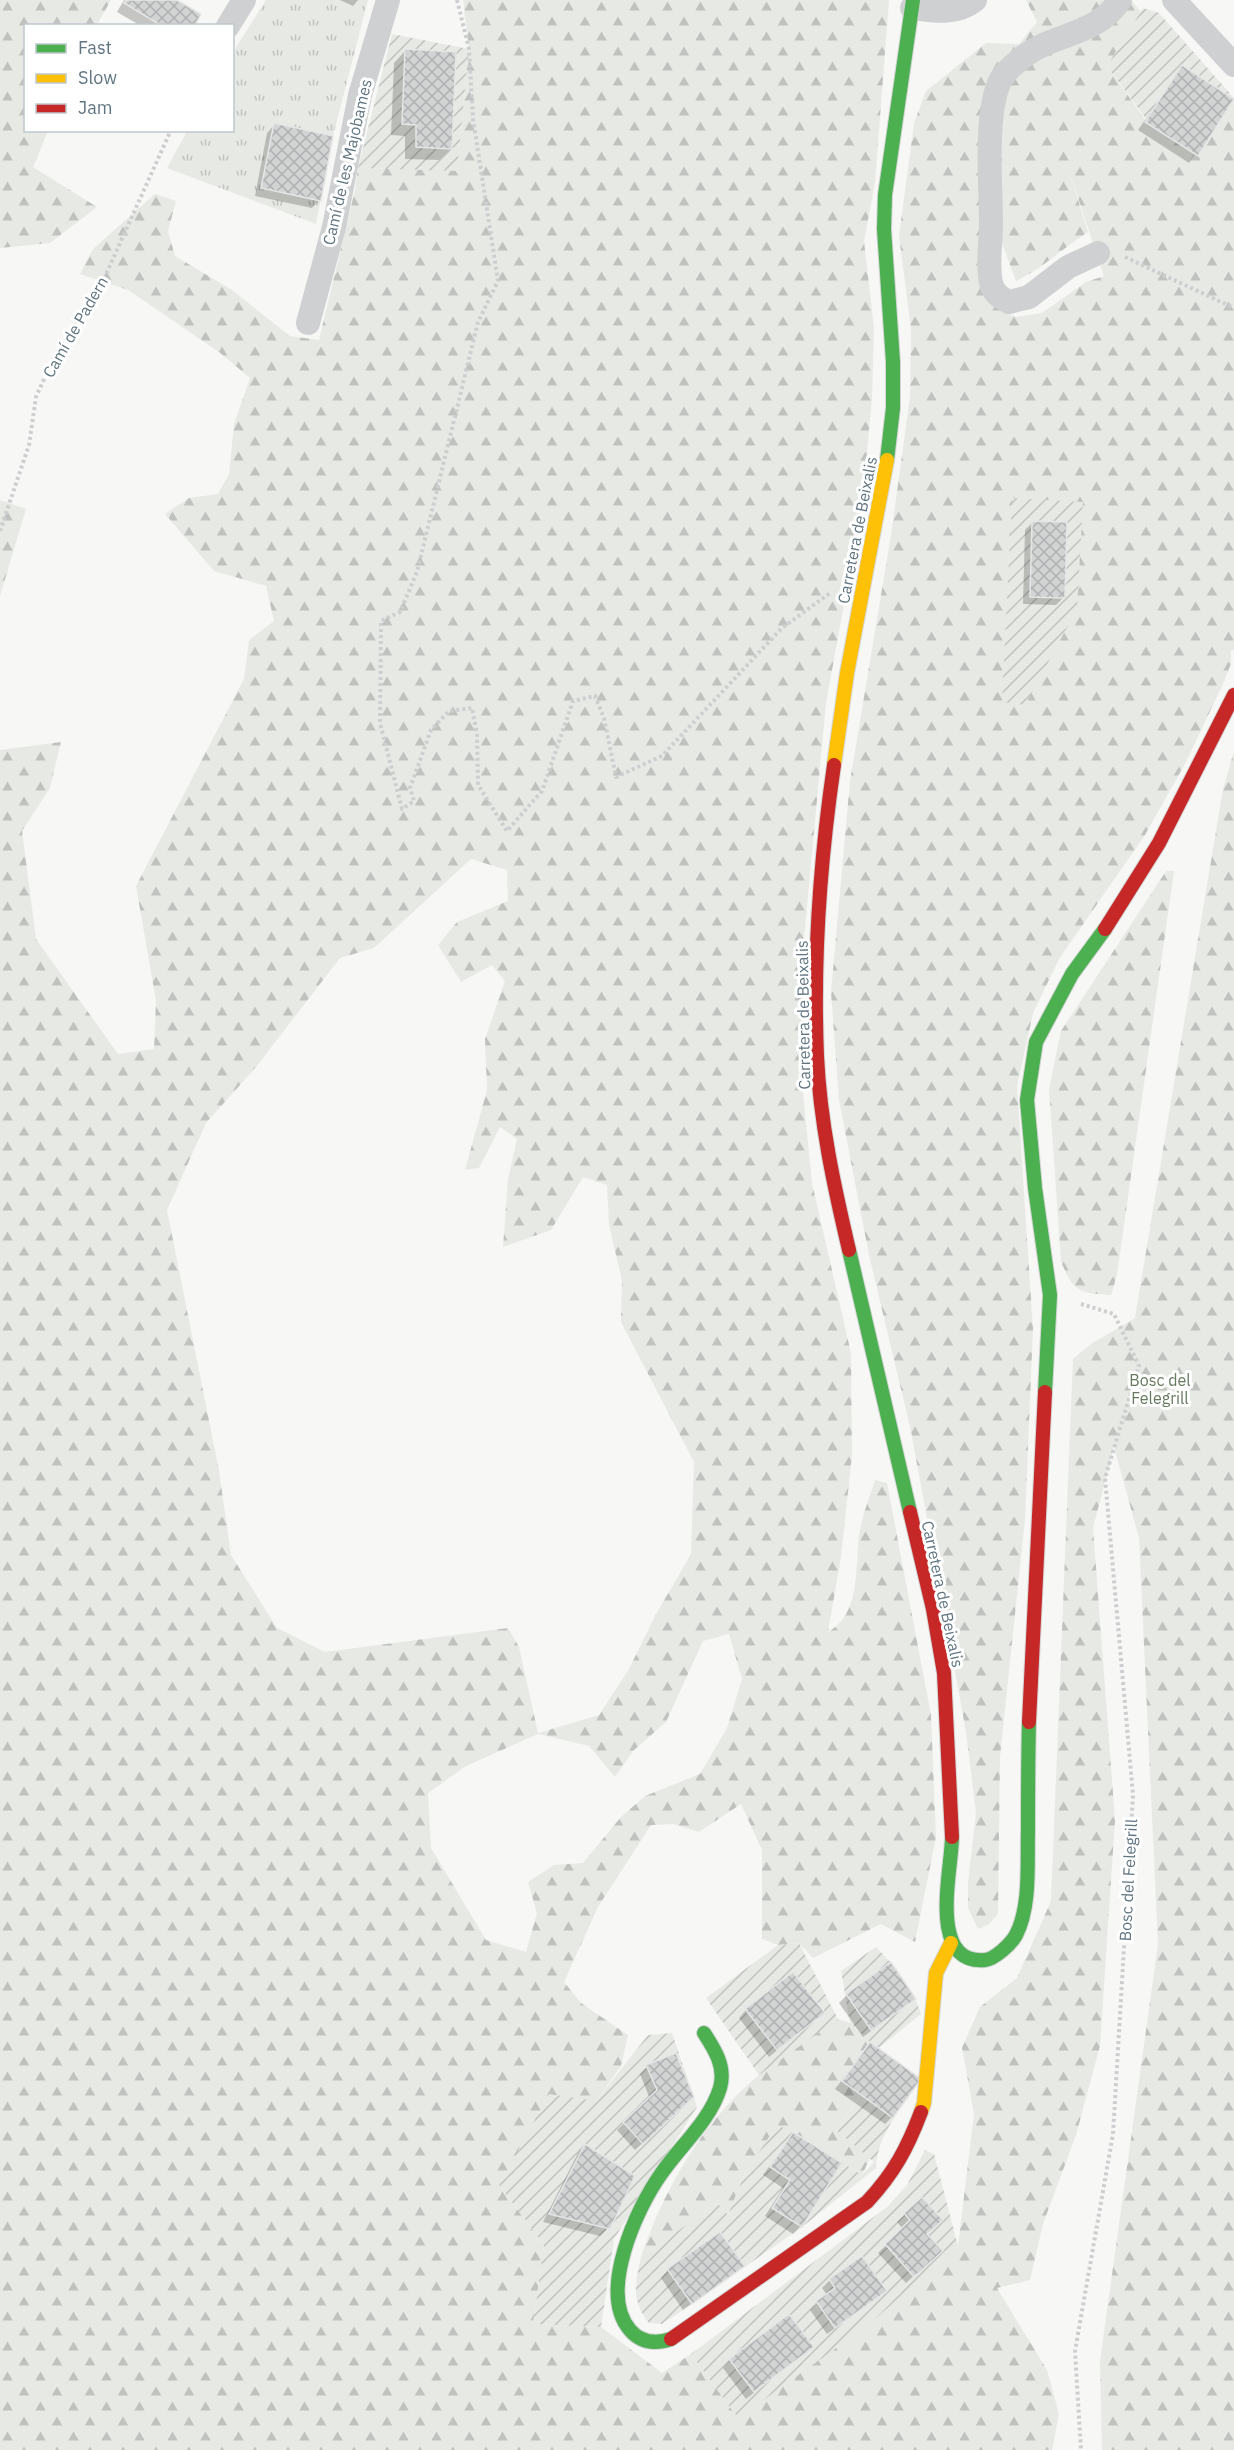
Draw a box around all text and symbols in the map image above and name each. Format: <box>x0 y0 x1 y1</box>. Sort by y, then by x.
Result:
legend <box>24 24 234 132</box>
text: Fast <box>78 36 112 59</box>
text: Slow <box>78 66 117 89</box>
street label: Camí de les Majobames <box>318 77 376 247</box>
text: Jam <box>78 96 113 119</box>
street label: Camí de Padern <box>38 273 112 381</box>
street label: Carretera de Beixalis <box>833 455 881 605</box>
street label: Carretera de Beixalis <box>792 940 814 1090</box>
park label: Bosc del Felegrill <box>1129 1370 1191 1408</box>
street label: Carretera de Beixalis <box>918 1519 968 1669</box>
street label: Bosc del Felegrill <box>1115 1818 1141 1942</box>

